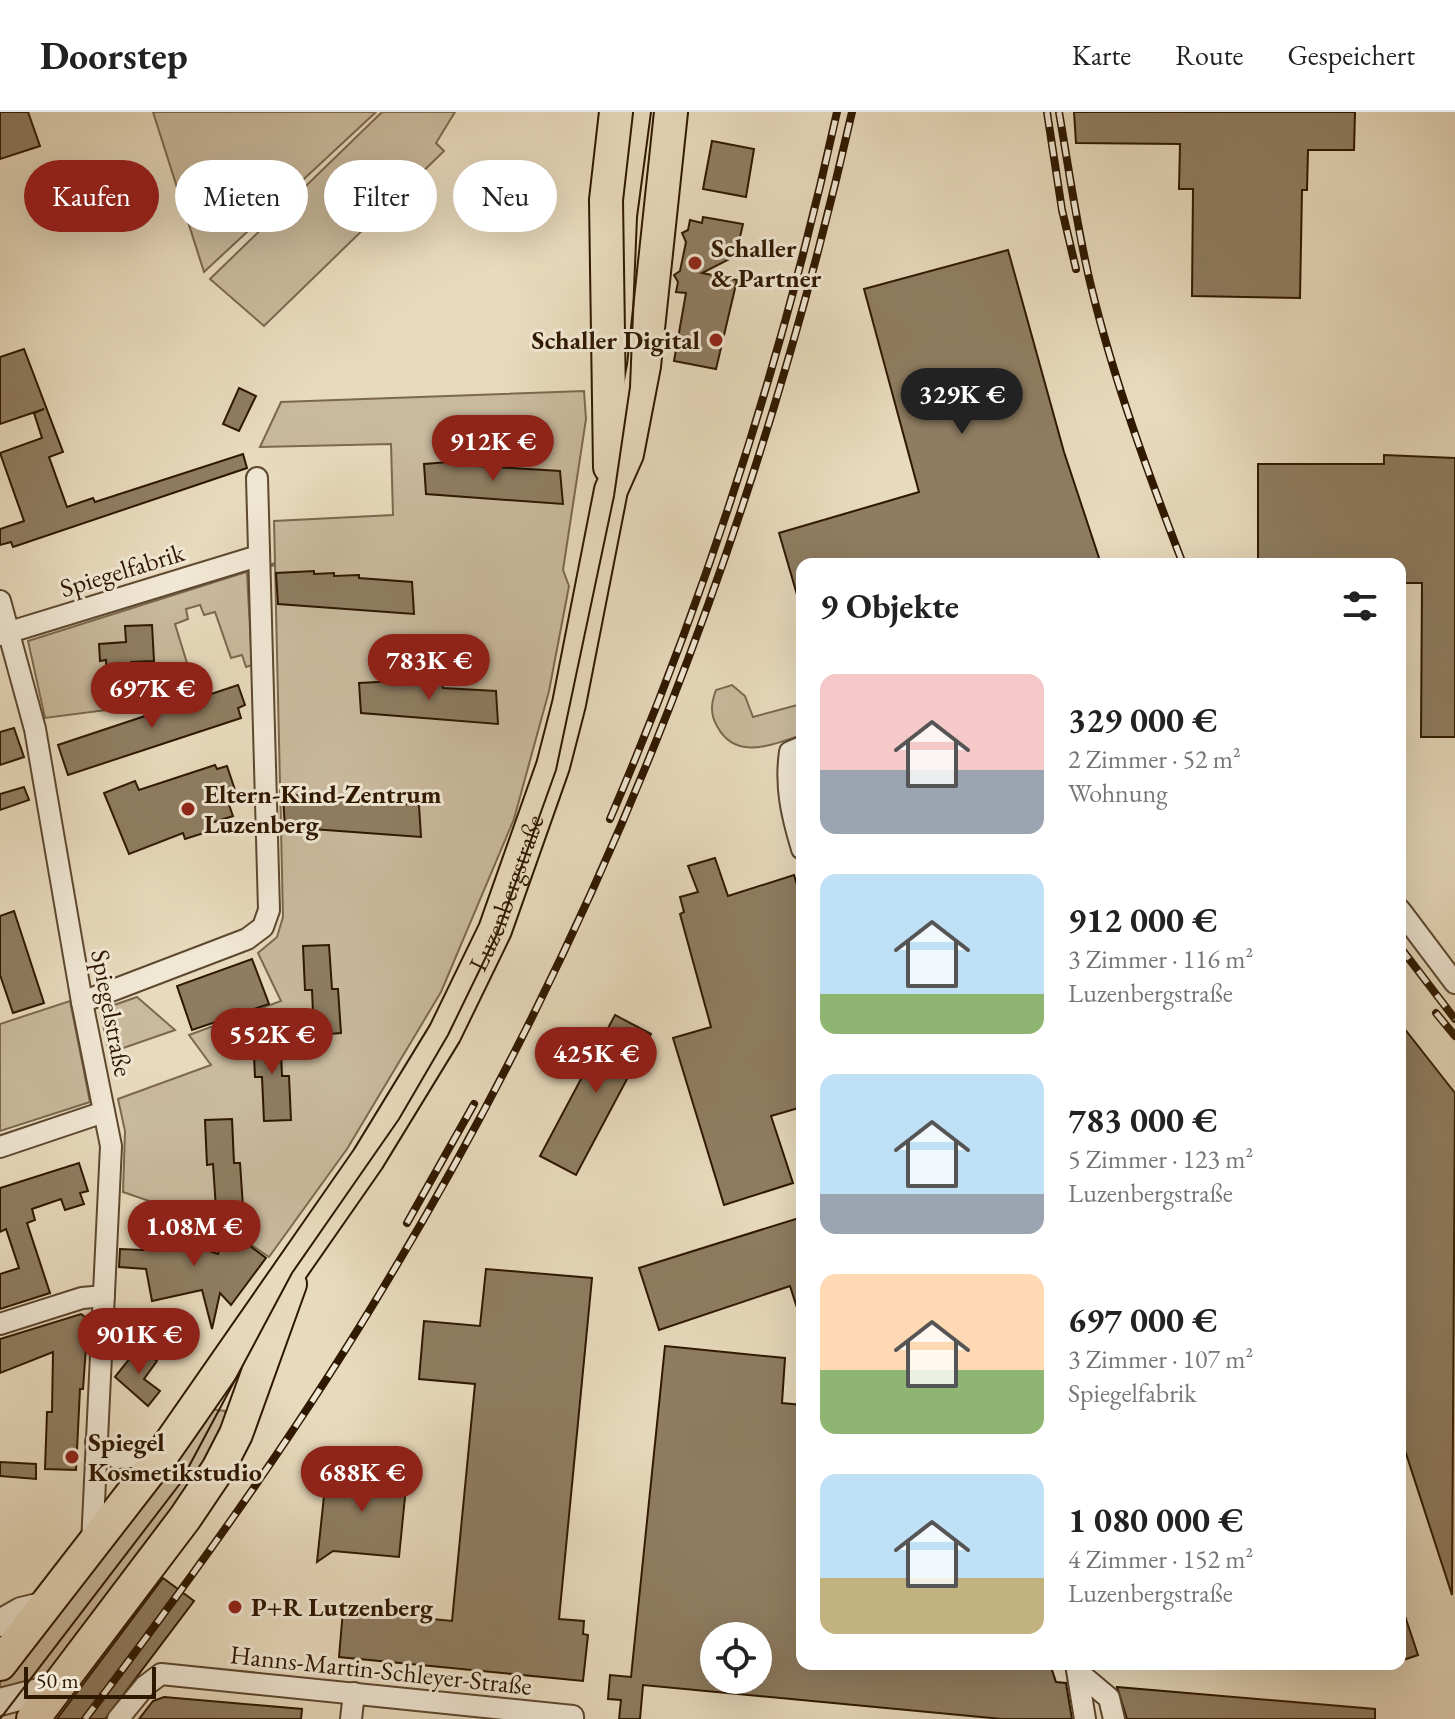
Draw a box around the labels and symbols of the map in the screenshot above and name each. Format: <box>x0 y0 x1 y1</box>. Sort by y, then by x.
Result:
place label: Schaller & Partner <box>711 231 822 295</box>
marker: Schaller & Partner <box>686 254 704 272</box>
place label: Schaller Digital <box>531 323 700 357</box>
marker: Schaller Digital <box>707 331 725 349</box>
pin: 329K € <box>897 368 1027 436</box>
pin: 912K € <box>428 415 558 483</box>
street label: Spiegelfabrik <box>56 535 189 605</box>
pin: 783K € <box>364 634 494 702</box>
pin: 697K € <box>87 662 217 730</box>
place label: Eltern-Kind-Zentrum Luzenberg <box>204 777 442 841</box>
marker: Eltern-Kind-Zentrum Luzenberg <box>179 800 197 818</box>
street label: Luzenbergstraße <box>461 810 551 977</box>
street label: Spiegelstraße <box>83 947 141 1079</box>
pin: 552K € <box>207 1008 337 1076</box>
pin: 425K € <box>531 1027 661 1095</box>
pin: 1.08M € <box>120 1200 268 1268</box>
pin: 901K € <box>74 1308 204 1376</box>
place label: Spiegel Kosmetikstudio <box>88 1425 262 1489</box>
pin: 688K € <box>297 1446 427 1514</box>
marker: Spiegel Kosmetikstudio <box>63 1448 81 1466</box>
place label: P+R Lutzenberg <box>251 1590 434 1624</box>
marker: P+R Lutzenberg <box>226 1598 244 1616</box>
street label: Hanns-Martin-Schleyer-Straße <box>228 1637 534 1703</box>
scale bar <box>24 1663 156 1699</box>

